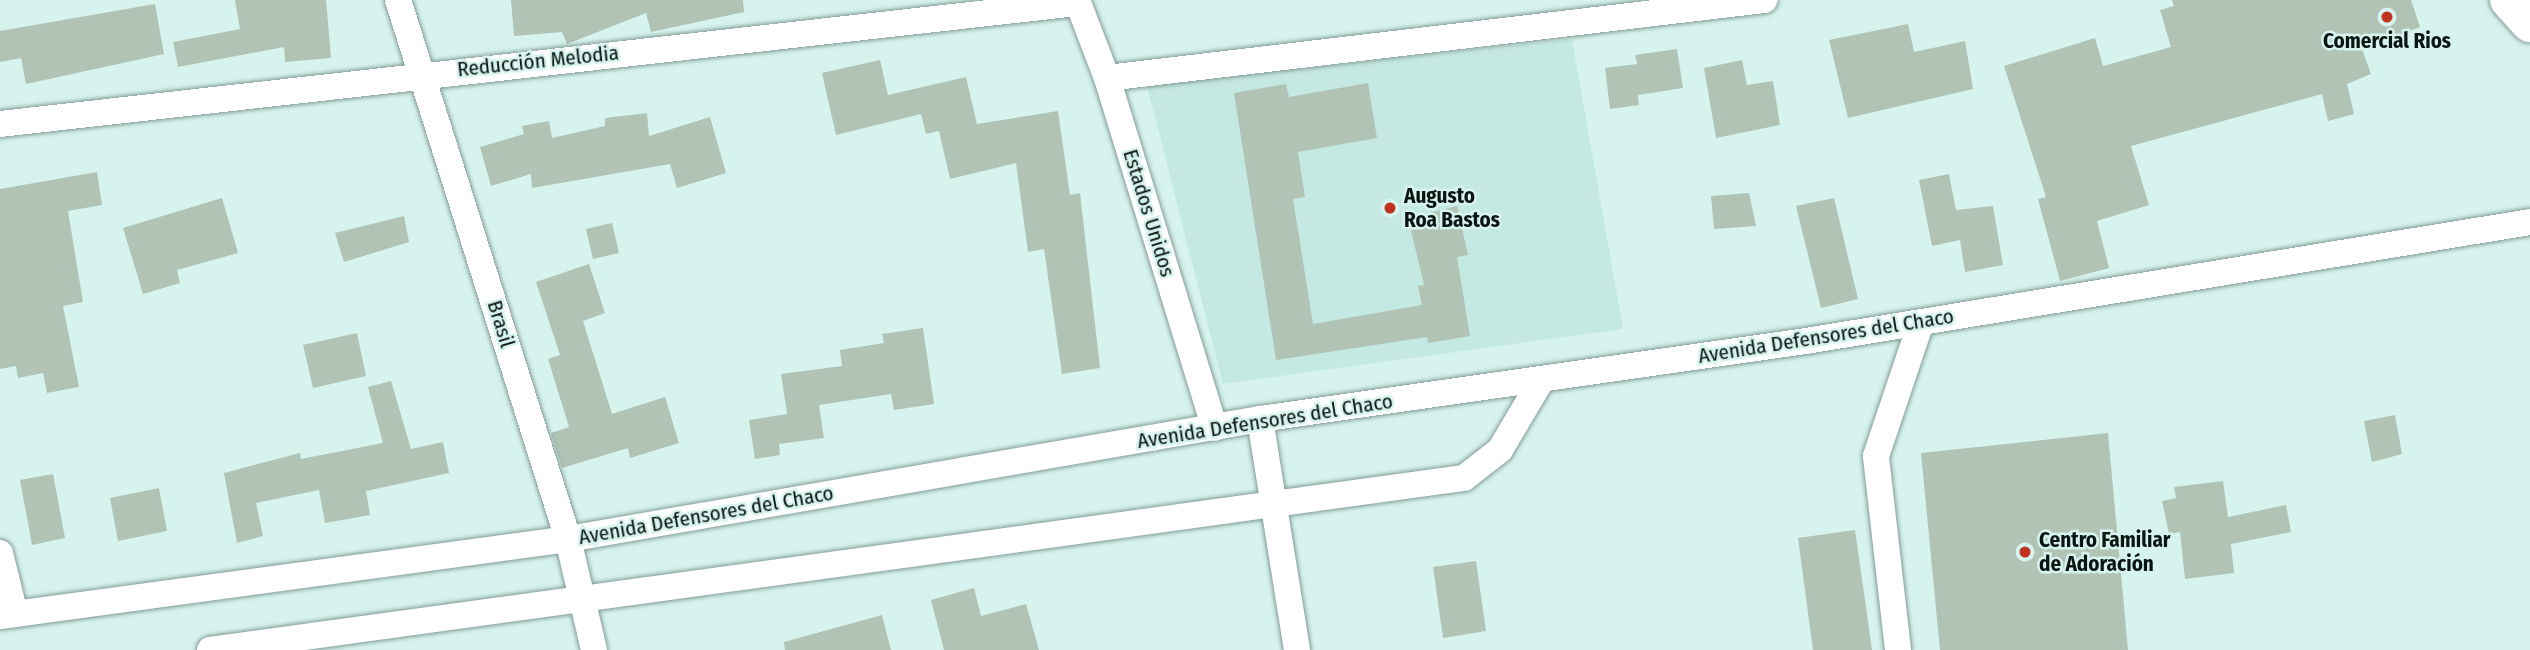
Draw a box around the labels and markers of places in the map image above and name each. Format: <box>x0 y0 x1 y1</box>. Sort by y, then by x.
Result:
marker: Comercial Rios <box>2379 9 2395 25</box>
place label: Comercial Rios <box>2323 28 2451 54</box>
place label: Augusto Roa Bastos <box>1404 183 1500 233</box>
marker: Augusto Roa Bastos <box>1382 200 1398 216</box>
place label: Centro Familiar de Adoración <box>2039 527 2171 577</box>
marker: Centro Familiar de Adoración <box>2017 544 2033 560</box>

